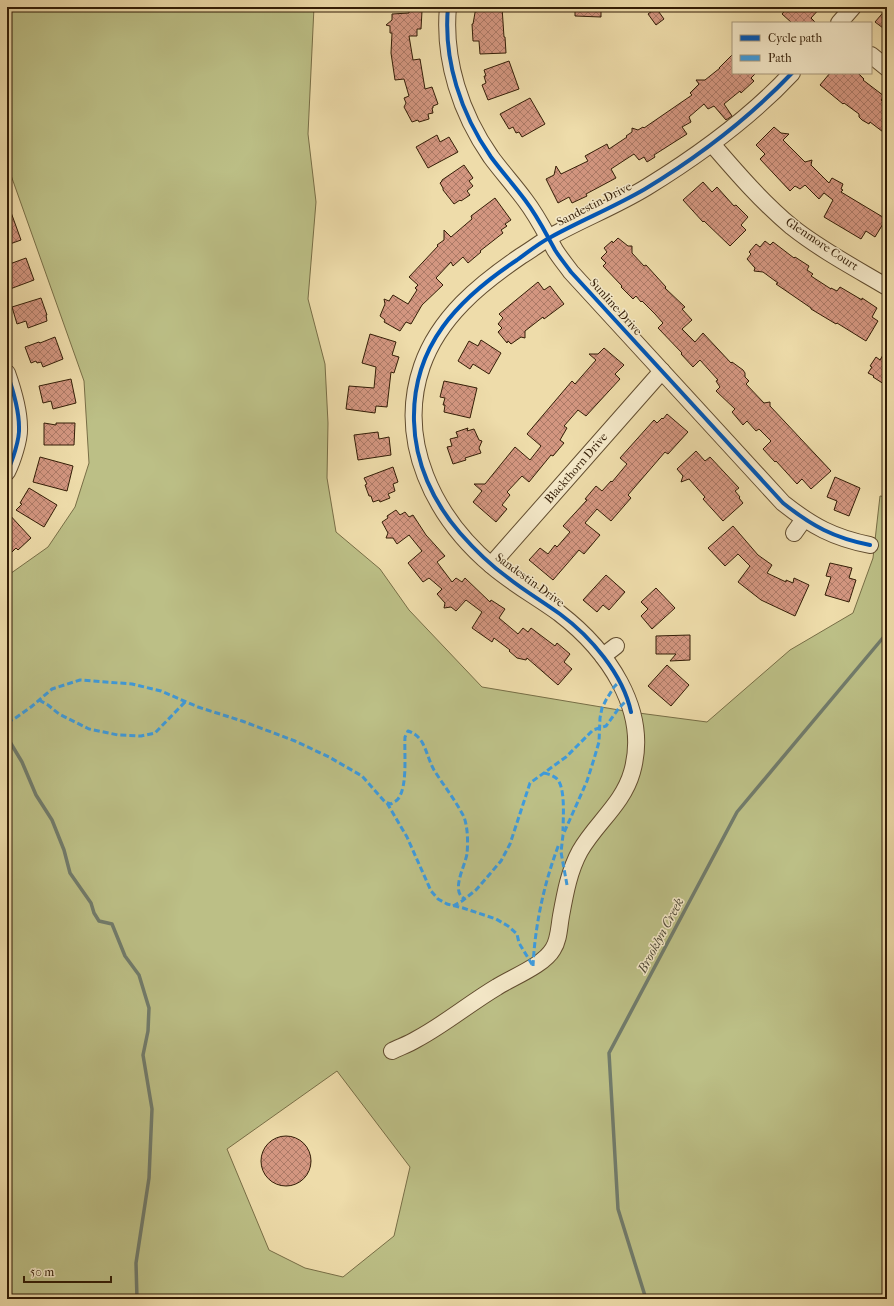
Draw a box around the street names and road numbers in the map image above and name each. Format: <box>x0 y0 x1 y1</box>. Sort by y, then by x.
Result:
street label: Sandestin Drive <box>554 179 634 229</box>
street label: Glenmore Court <box>783 215 861 274</box>
street label: Sunline Drive <box>587 276 645 338</box>
street label: Blackthorn Drive <box>542 430 611 506</box>
street label: Sandestin Drive <box>493 550 567 610</box>

